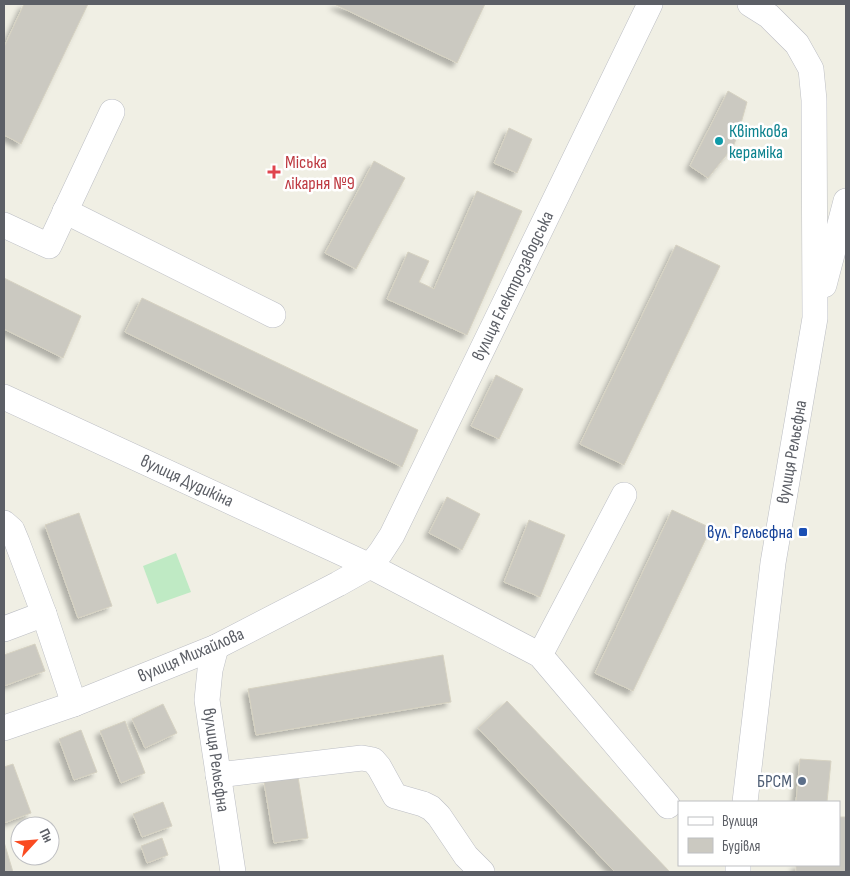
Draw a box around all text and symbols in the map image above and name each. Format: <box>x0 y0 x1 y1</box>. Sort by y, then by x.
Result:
place label: Квіткова кераміка <box>729 121 788 163</box>
marker: Квіткова кераміка <box>713 135 725 147</box>
place label: Міська лікарня №9 <box>285 152 355 194</box>
marker: Міська лікарня №9 <box>267 165 281 179</box>
street label: вулиця Електрозаводська <box>468 208 558 364</box>
street label: вулиця Рельєфна <box>773 399 811 505</box>
street label: вулиця Дудикіна <box>137 450 237 512</box>
place label: вул. Рельєфна <box>707 522 793 543</box>
marker: вул. Рельєфна <box>797 526 809 538</box>
street label: вулиця Михайлова <box>135 623 247 687</box>
street label: вулиця Рельєфна <box>198 707 234 813</box>
place label: БРСМ <box>757 771 792 792</box>
marker: БРСМ <box>796 775 808 787</box>
legend <box>678 801 840 866</box>
text: Вулиця <box>722 812 758 831</box>
north arrow <box>10 816 60 866</box>
text: Пн <box>36 826 57 845</box>
text: Будівля <box>722 837 761 856</box>

